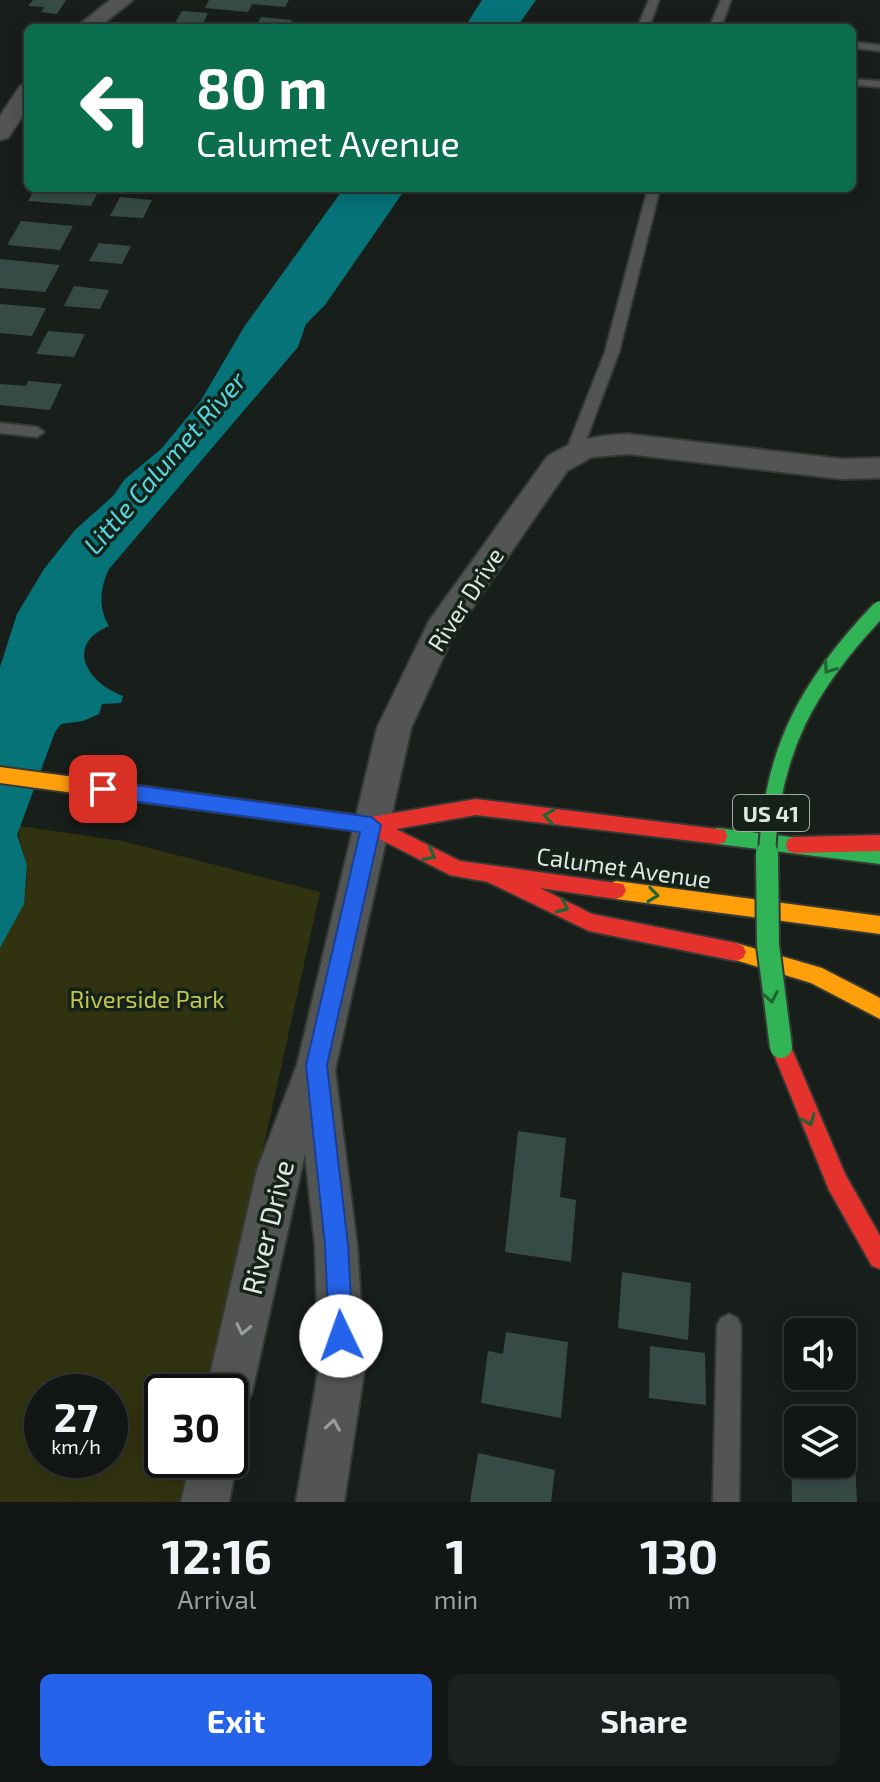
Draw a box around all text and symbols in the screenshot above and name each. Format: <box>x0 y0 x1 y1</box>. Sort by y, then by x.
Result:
text: 80 m <box>196 53 328 120</box>
icon: left <box>64 56 168 160</box>
text: Calumet Avenue <box>196 121 460 164</box>
water label: Little Calumet River <box>76 364 252 559</box>
street label: River Drive <box>421 542 509 656</box>
one-way arrow <box>824 659 839 673</box>
pin <box>69 755 137 823</box>
icon: arrive <box>81 767 125 811</box>
road number: US 41 <box>733 795 809 831</box>
one-way arrow <box>542 808 555 825</box>
street label: Calumet Avenue <box>535 840 713 894</box>
one-way arrow <box>422 845 436 861</box>
one-way arrow <box>646 886 660 903</box>
one-way arrow <box>554 897 569 913</box>
park label: Riverside Park <box>69 984 225 1013</box>
one-way arrow <box>762 991 779 1004</box>
one-way arrow <box>799 1112 815 1126</box>
street label: River Drive <box>234 1156 300 1298</box>
position arrow <box>299 1294 383 1378</box>
map controls <box>784 1318 856 1478</box>
button: sound <box>784 1318 856 1390</box>
one-way arrow <box>235 1321 252 1335</box>
speed limit sign: 30 <box>144 1374 248 1478</box>
text: 27 <box>54 1392 98 1440</box>
button: layers <box>784 1406 856 1478</box>
one-way arrow <box>323 1418 340 1432</box>
text: km/h <box>51 1434 101 1458</box>
text: 12:16 <box>162 1526 272 1584</box>
text: 1 <box>446 1526 466 1584</box>
text: 130 <box>640 1526 718 1584</box>
text: Arrival <box>177 1583 256 1614</box>
text: min <box>434 1583 478 1614</box>
text: m <box>668 1583 690 1614</box>
button: Exit <box>40 1674 432 1766</box>
button: Share <box>448 1674 840 1766</box>

